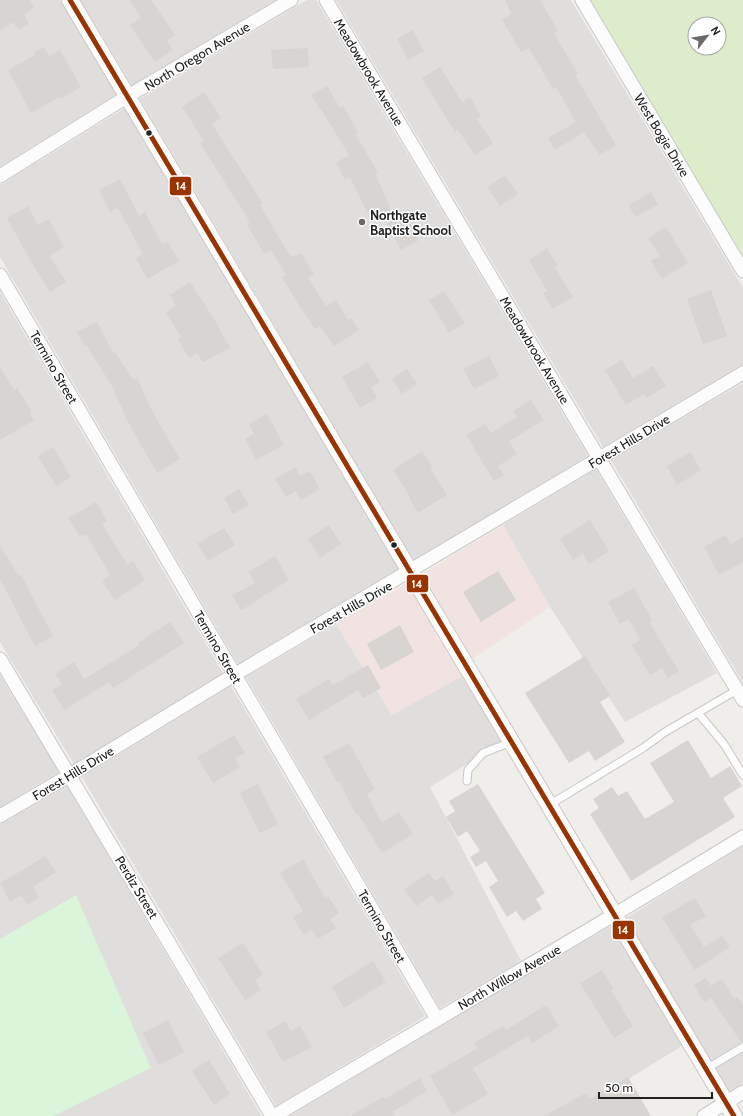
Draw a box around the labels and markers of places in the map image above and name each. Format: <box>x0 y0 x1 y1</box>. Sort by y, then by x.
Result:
unlabelled marker <box>144 128 154 138</box>
place label: Northgate Baptist School <box>370 207 452 238</box>
marker: Northgate Baptist School <box>357 217 367 227</box>
unlabelled marker <box>389 540 399 550</box>

